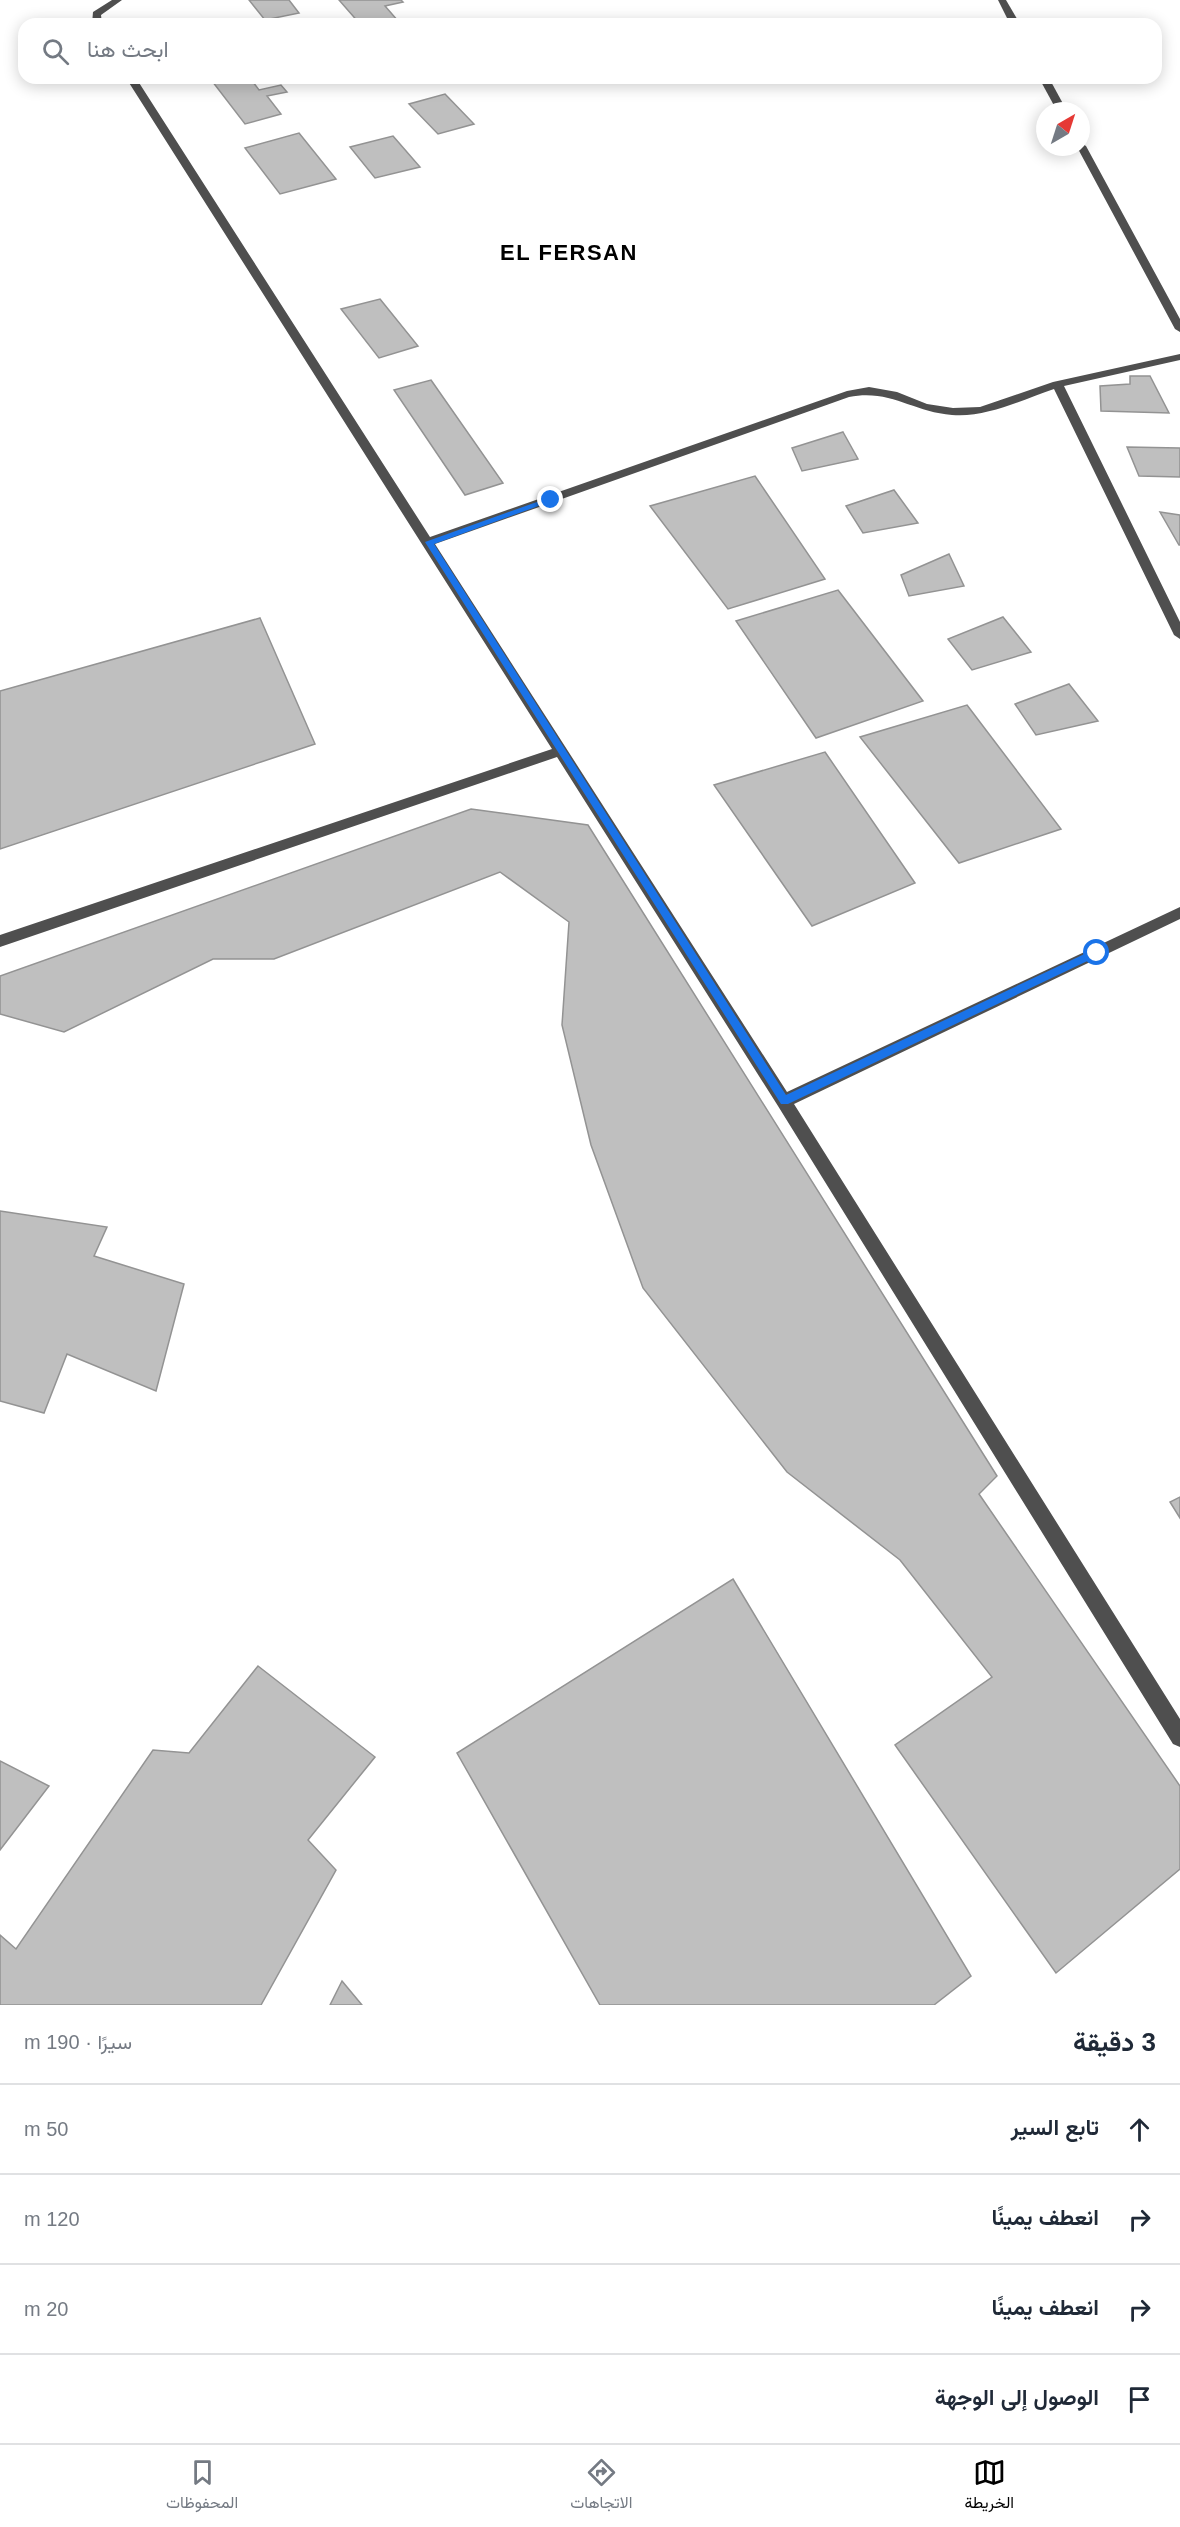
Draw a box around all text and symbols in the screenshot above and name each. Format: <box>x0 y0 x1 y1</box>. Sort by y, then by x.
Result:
search box <box>18 18 1162 84</box>
icon: search <box>39 35 72 68</box>
text: ابحث هنا <box>87 37 169 62</box>
north arrow <box>1036 102 1090 156</box>
district label: EL FERSAN <box>500 240 638 265</box>
route end <box>537 486 563 512</box>
route start <box>1083 939 1109 965</box>
text: 3 دقيقة <box>1073 2027 1156 2057</box>
text: سيرًا · 190 m <box>24 2031 132 2053</box>
icon: ahead <box>1123 2113 1156 2146</box>
text: تابع السير <box>1011 2115 1099 2140</box>
text: 50 m <box>24 2118 68 2140</box>
icon: right <box>1123 2203 1156 2236</box>
text: انعطف يمينًا <box>991 2205 1099 2230</box>
text: 120 m <box>24 2208 80 2230</box>
icon: right <box>1123 2293 1156 2326</box>
text: انعطف يمينًا <box>991 2295 1099 2320</box>
text: 20 m <box>24 2298 68 2320</box>
icon: arrive <box>1123 2383 1156 2416</box>
text: الوصول إلى الوجهة <box>935 2385 1099 2410</box>
tab: المحفوظات <box>166 2456 238 2517</box>
tab: الاتجاهات <box>570 2456 632 2517</box>
tab: الخريطة <box>964 2456 1014 2517</box>

